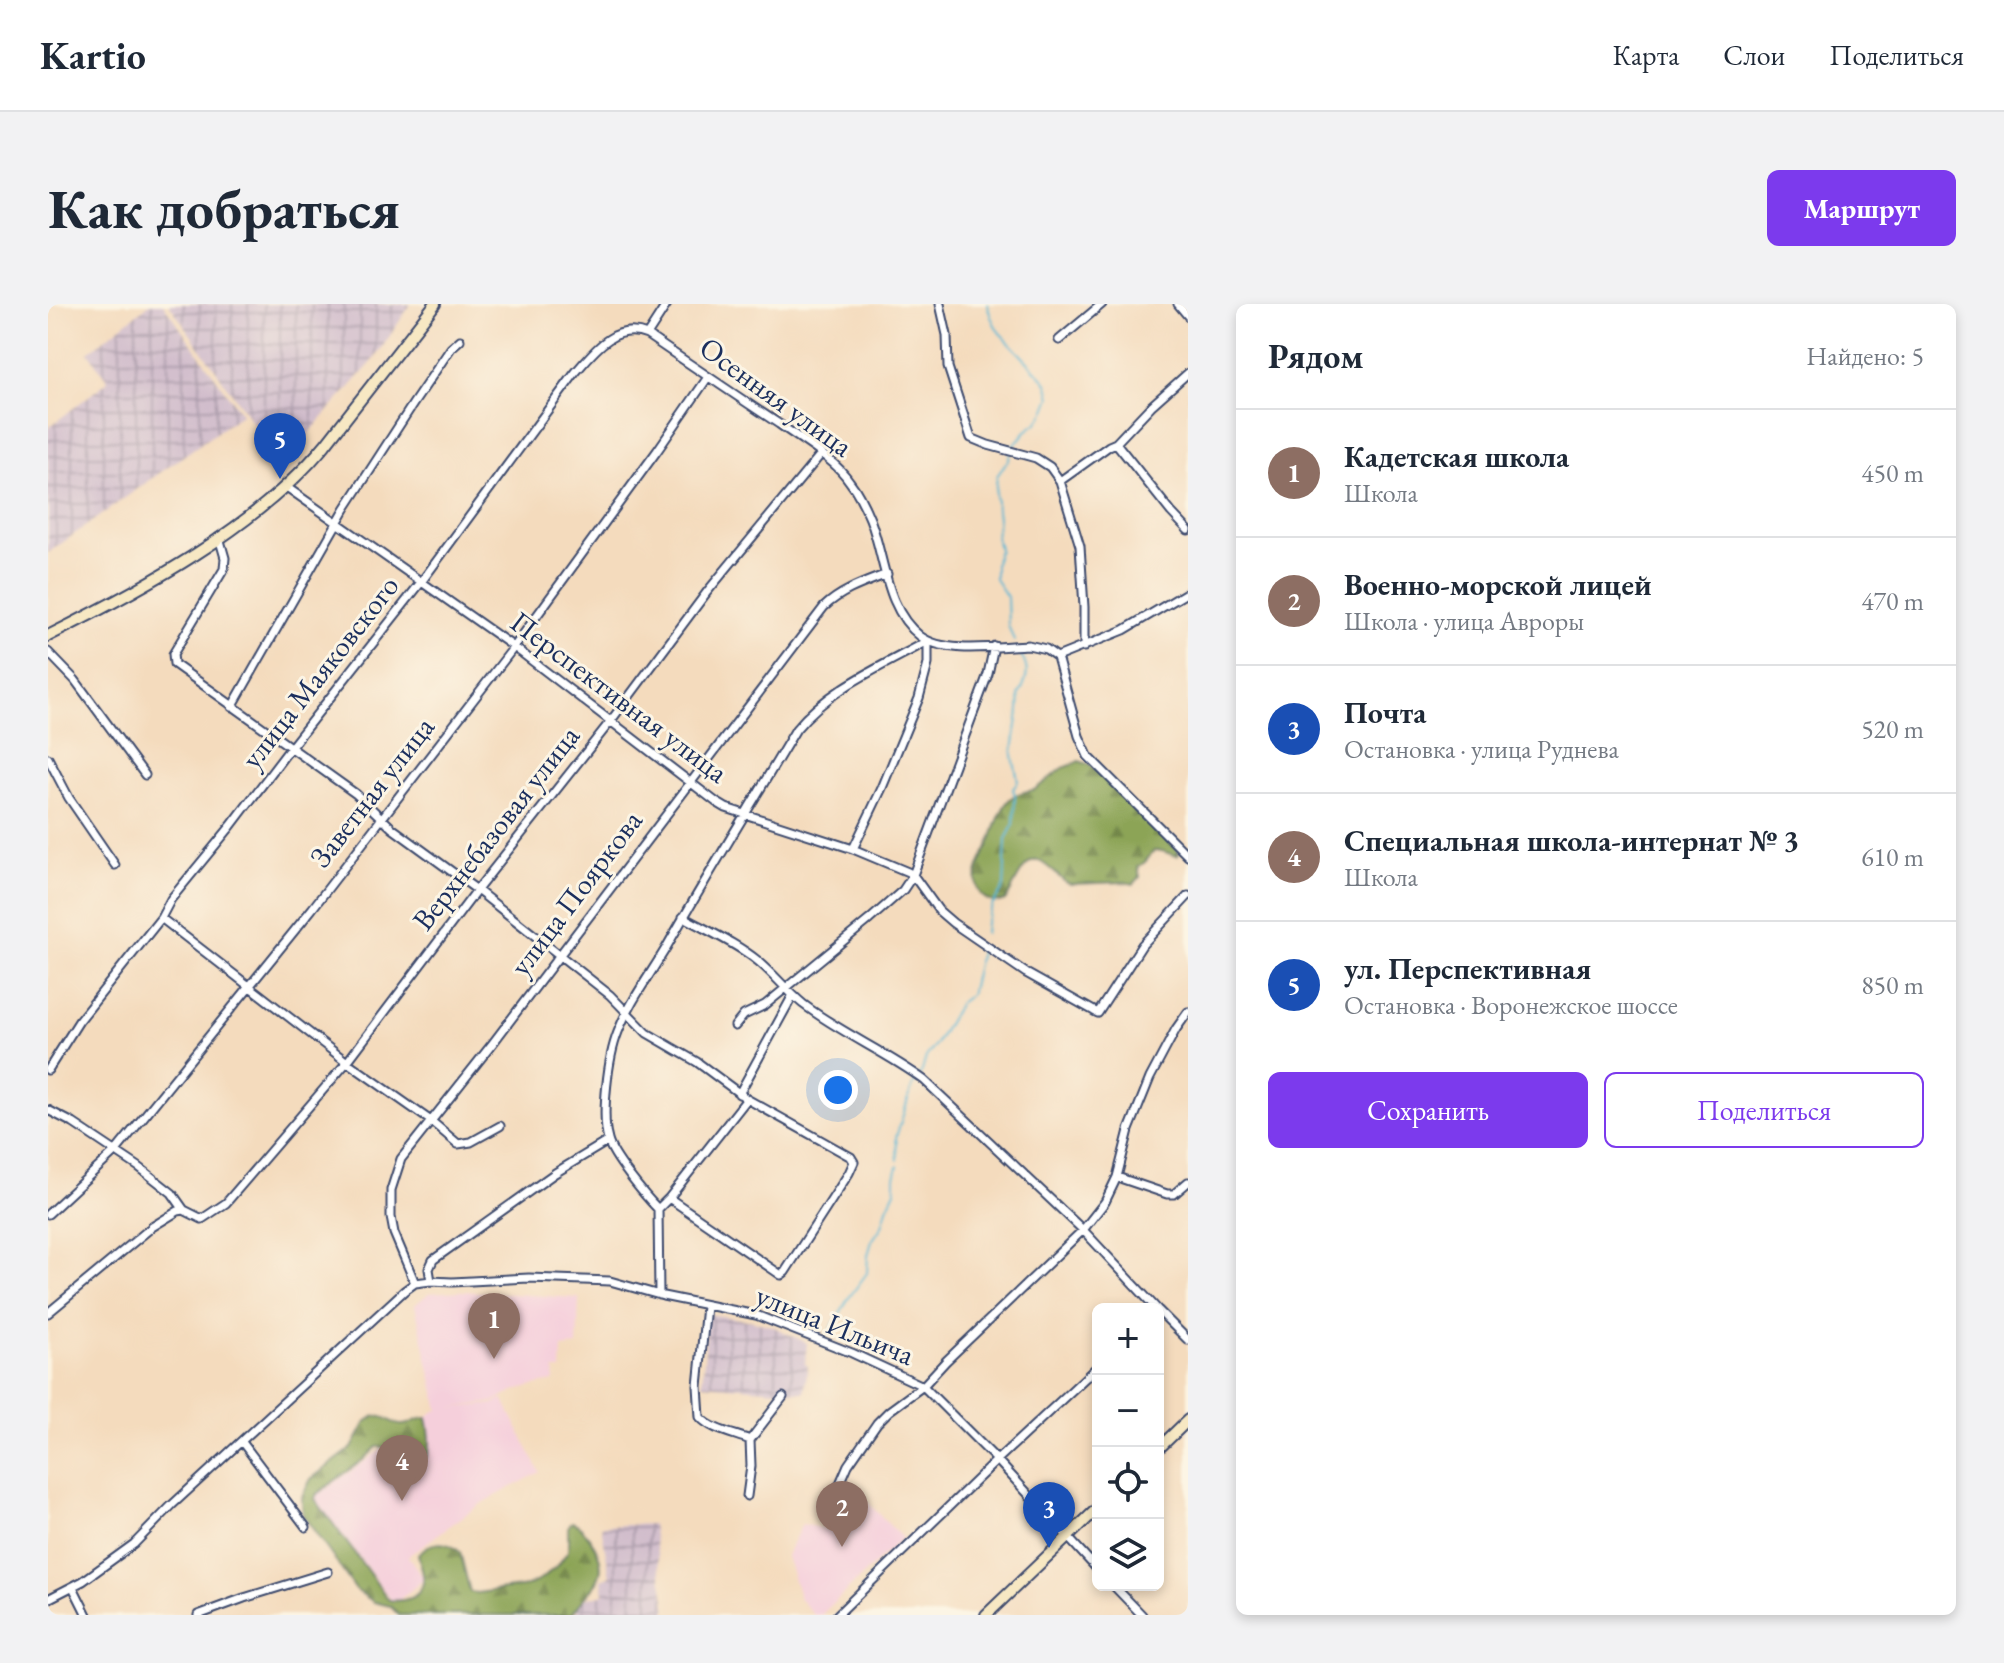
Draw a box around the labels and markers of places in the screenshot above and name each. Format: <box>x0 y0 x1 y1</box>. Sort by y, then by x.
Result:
pin: 5 <box>254 413 306 479</box>
pin: 1 <box>468 1293 520 1359</box>
pin: 4 <box>376 1435 428 1501</box>
pin: 2 <box>816 1481 868 1547</box>
pin: 3 <box>1023 1482 1075 1548</box>

